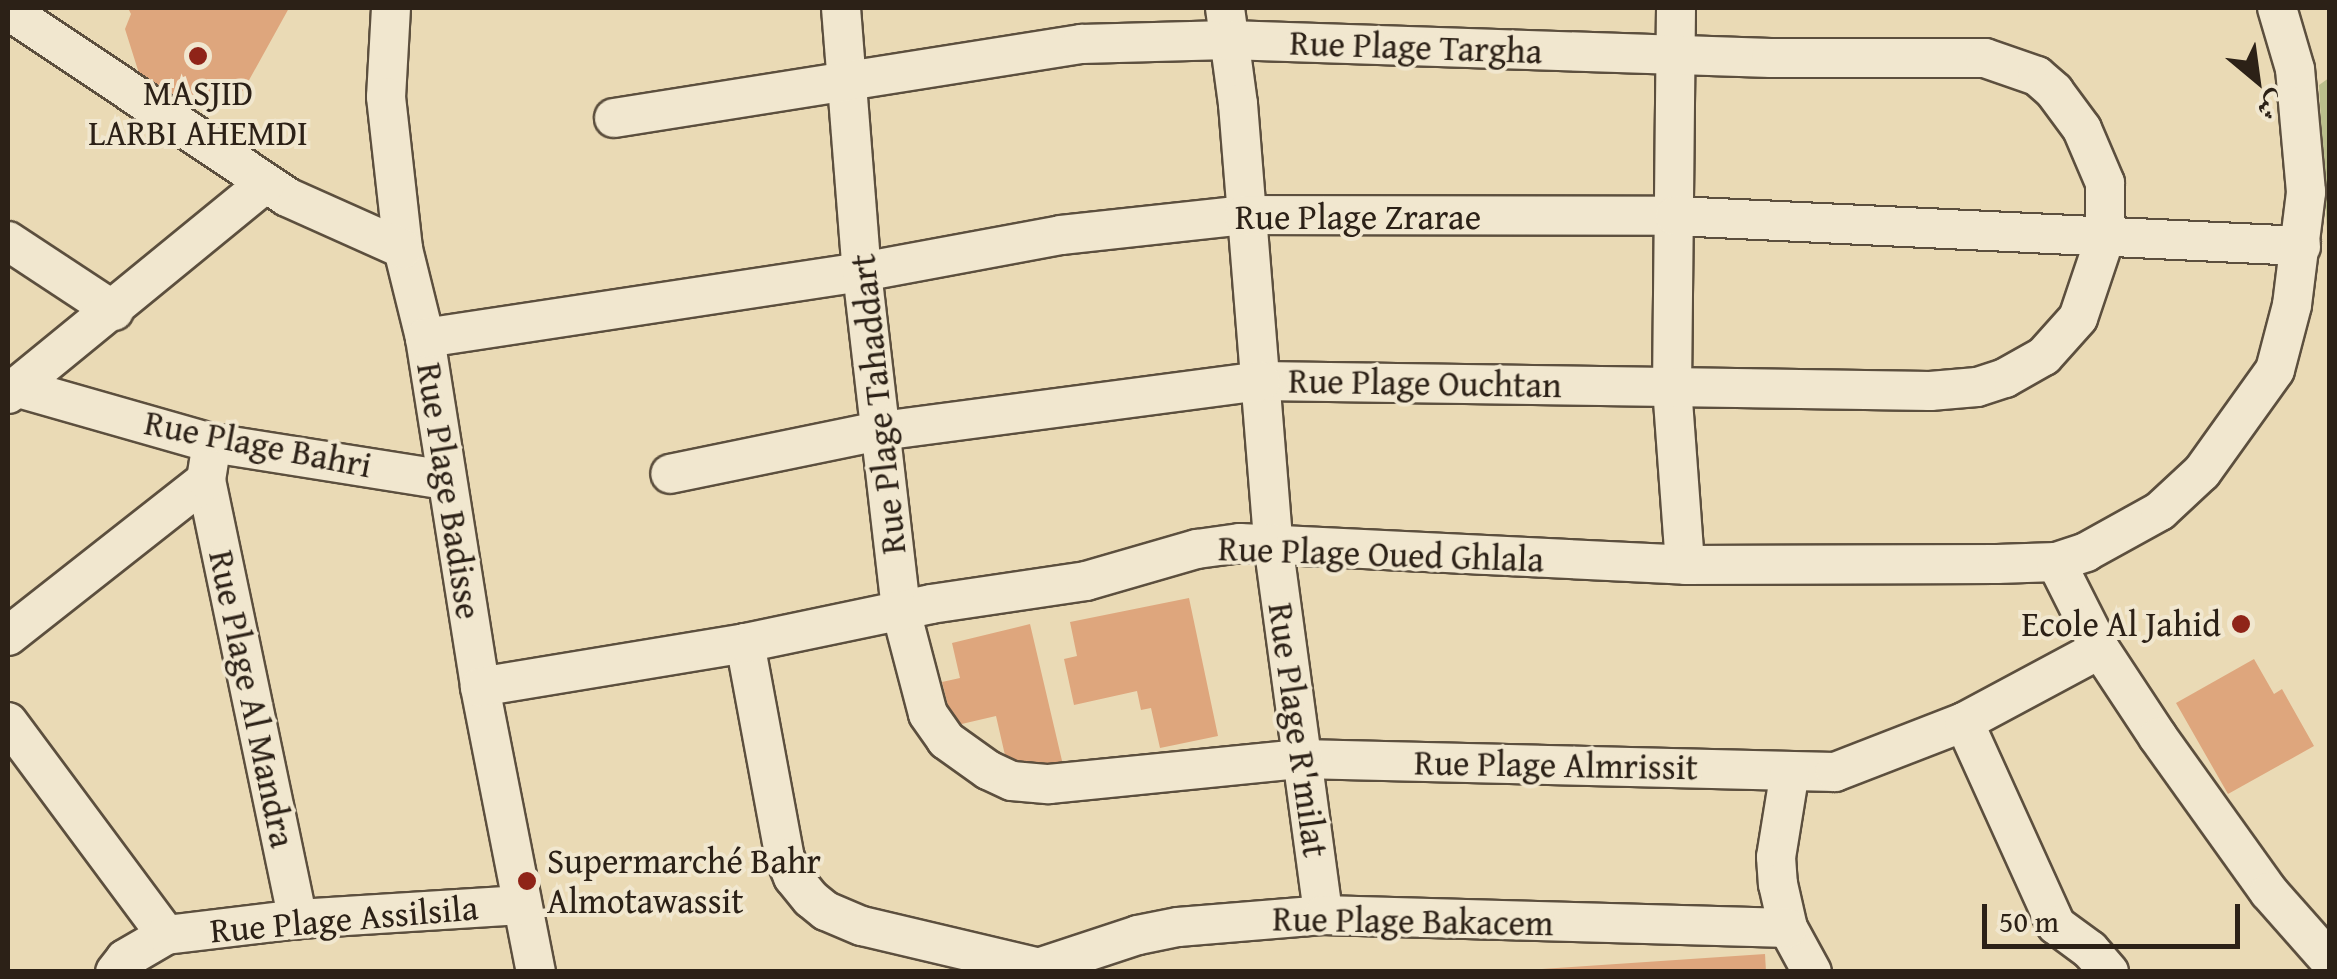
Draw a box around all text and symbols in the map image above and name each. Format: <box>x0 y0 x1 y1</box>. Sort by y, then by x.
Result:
street label: Rue Plage Targha <box>1289 22 1543 72</box>
north arrow <box>2207 30 2307 130</box>
marker: MASJID LARBI AHEMDI <box>187 45 209 67</box>
place label: MASJID LARBI AHEMDI <box>88 72 308 154</box>
text: ش <box>2250 82 2294 131</box>
street label: Rue Plage Zrarae <box>1235 196 1481 238</box>
street label: Rue Plage Tahaddart <box>841 252 915 556</box>
street label: Rue Plage Badisse <box>408 360 490 622</box>
street label: Rue Plage Ouchtan <box>1288 360 1562 406</box>
street label: Rue Plage Bahri <box>141 401 375 487</box>
street label: Rue Plage Oued Ghlala <box>1217 527 1545 581</box>
street label: Rue Plage Al Mandra <box>200 546 304 852</box>
street label: Rue Plage R'milat <box>1259 600 1337 860</box>
place label: Ecole Al Jahid <box>2021 603 2221 645</box>
marker: Ecole Al Jahid <box>2230 613 2252 635</box>
street label: Rue Plage Almrissit <box>1414 742 1698 788</box>
place label: Supermarché Bahr Almotawassit <box>547 840 821 922</box>
marker: Supermarché Bahr Almotawassit <box>516 870 538 892</box>
scale bar <box>1987 884 2244 946</box>
street label: Rue Plage Assilsila <box>208 886 480 952</box>
street label: Rue Plage Bakacem <box>1272 898 1554 944</box>
text: 50 m <box>1999 899 2059 943</box>

